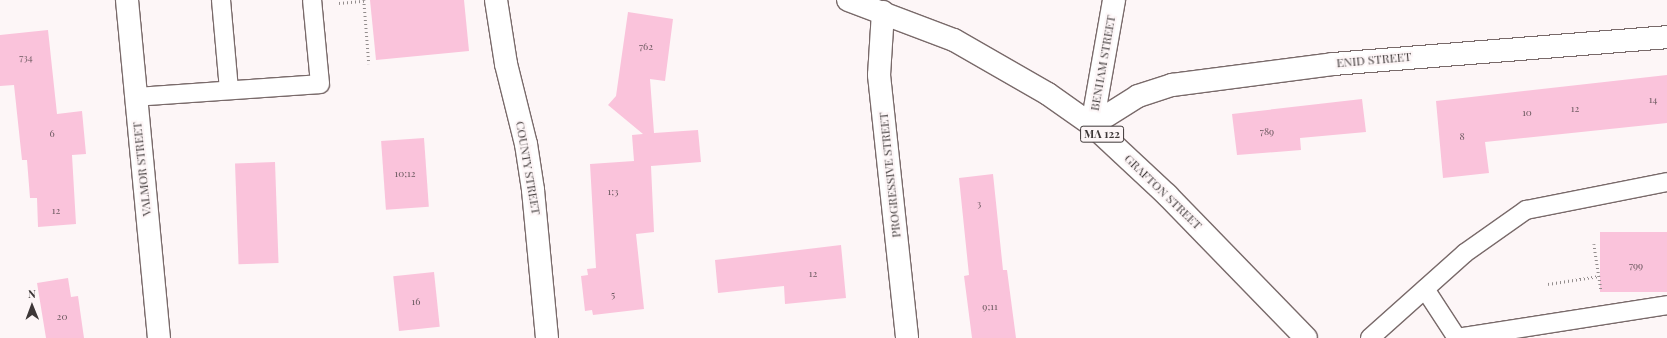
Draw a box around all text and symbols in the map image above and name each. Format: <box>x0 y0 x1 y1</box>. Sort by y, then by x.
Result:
street label: BENHAM STREET <box>1088 14 1118 112</box>
house number: 762 <box>639 41 653 53</box>
street label: ENID STREET <box>1336 50 1412 70</box>
house number: 734 <box>19 52 33 64</box>
house number: 14 <box>1649 94 1657 106</box>
house number: 12 <box>1571 103 1579 115</box>
house number: 10 <box>1522 107 1532 119</box>
street label: PROGRESSIVE STREET <box>876 112 904 238</box>
street label: COUNTY STREET <box>513 120 543 216</box>
street label: VALMOR STREET <box>130 121 154 217</box>
road number: MA 122 <box>1080 125 1124 143</box>
house number: 789 <box>1260 126 1274 138</box>
house number: 6 <box>49 128 55 140</box>
house number: 8 <box>1459 131 1465 143</box>
street label: GRAFTON STREET <box>1121 151 1205 233</box>
house number: 10;12 <box>394 168 416 180</box>
house number: 1;3 <box>607 186 619 198</box>
house number: 3 <box>977 198 981 210</box>
house number: 12 <box>52 205 60 217</box>
house number: 799 <box>1629 260 1643 272</box>
house number: 12 <box>809 268 817 280</box>
north arrow <box>12 286 52 326</box>
text: N <box>28 286 36 301</box>
house number: 5 <box>611 289 615 301</box>
house number: 16 <box>412 296 420 308</box>
house number: 9;11 <box>982 301 998 313</box>
house number: 20 <box>57 311 67 323</box>

